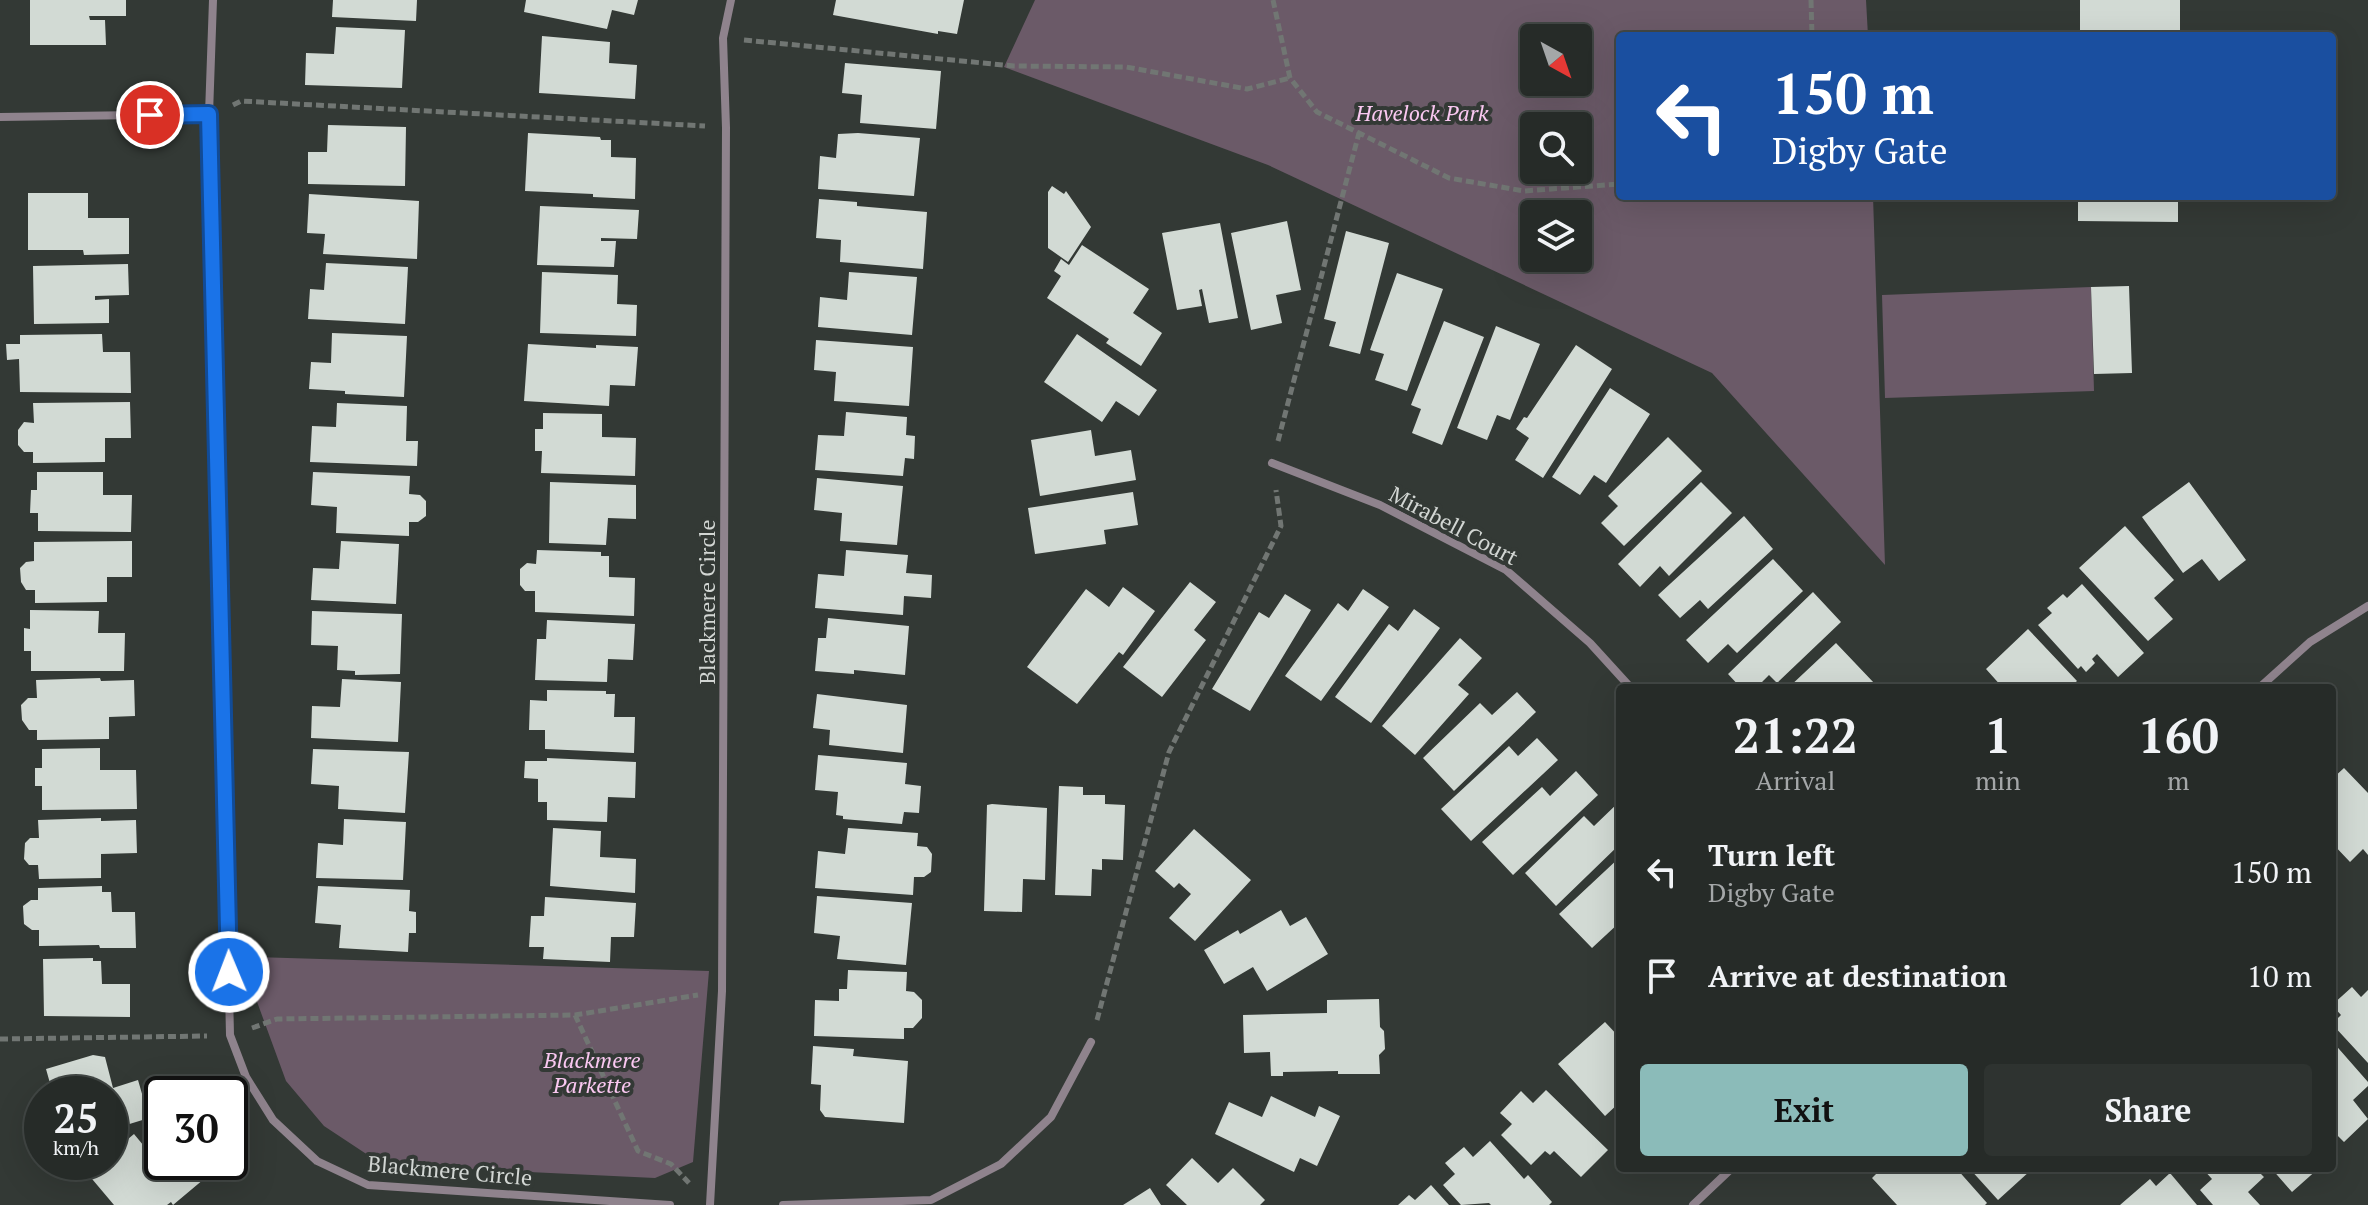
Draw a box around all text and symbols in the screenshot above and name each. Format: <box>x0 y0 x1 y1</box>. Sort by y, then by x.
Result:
north arrow <box>1520 24 1592 96</box>
map controls <box>1520 24 1592 272</box>
text: 150 m <box>1772 56 1934 130</box>
icon: left <box>1640 64 1744 168</box>
pin <box>116 81 184 149</box>
icon: arrive <box>128 93 172 137</box>
park label: Havelock Park <box>1354 98 1489 127</box>
button: search <box>1520 112 1592 184</box>
text: Digby Gate <box>1772 127 1948 174</box>
button: layers <box>1520 200 1592 272</box>
street label: Mirabell Court <box>1385 479 1523 571</box>
street label: Blackmere Circle <box>692 520 721 684</box>
text: 21:22 <box>1733 703 1858 767</box>
text: 1 <box>1984 703 2011 767</box>
text: 160 <box>2138 703 2219 767</box>
text: Arrival <box>1756 763 1835 797</box>
text: min <box>1975 763 2021 797</box>
text: m <box>2167 763 2190 797</box>
text: Turn left <box>1708 835 1835 875</box>
icon: left <box>1640 850 1684 894</box>
text: 150 m <box>2231 852 2312 892</box>
text: Digby Gate <box>1708 875 1835 909</box>
position arrow <box>187 930 271 1014</box>
icon: arrive <box>1640 954 1684 998</box>
text: Arrive at destination <box>1708 956 2007 996</box>
text: 10 m <box>2247 956 2312 996</box>
park label: Blackmere Parkette <box>542 1045 641 1099</box>
button: Exit <box>1640 1064 1968 1156</box>
button: Share <box>1984 1064 2312 1156</box>
speed limit sign: 30 <box>144 1076 248 1180</box>
text: 25 <box>53 1091 99 1144</box>
text: km/h <box>53 1134 99 1161</box>
street label: Blackmere Circle <box>367 1148 533 1192</box>

